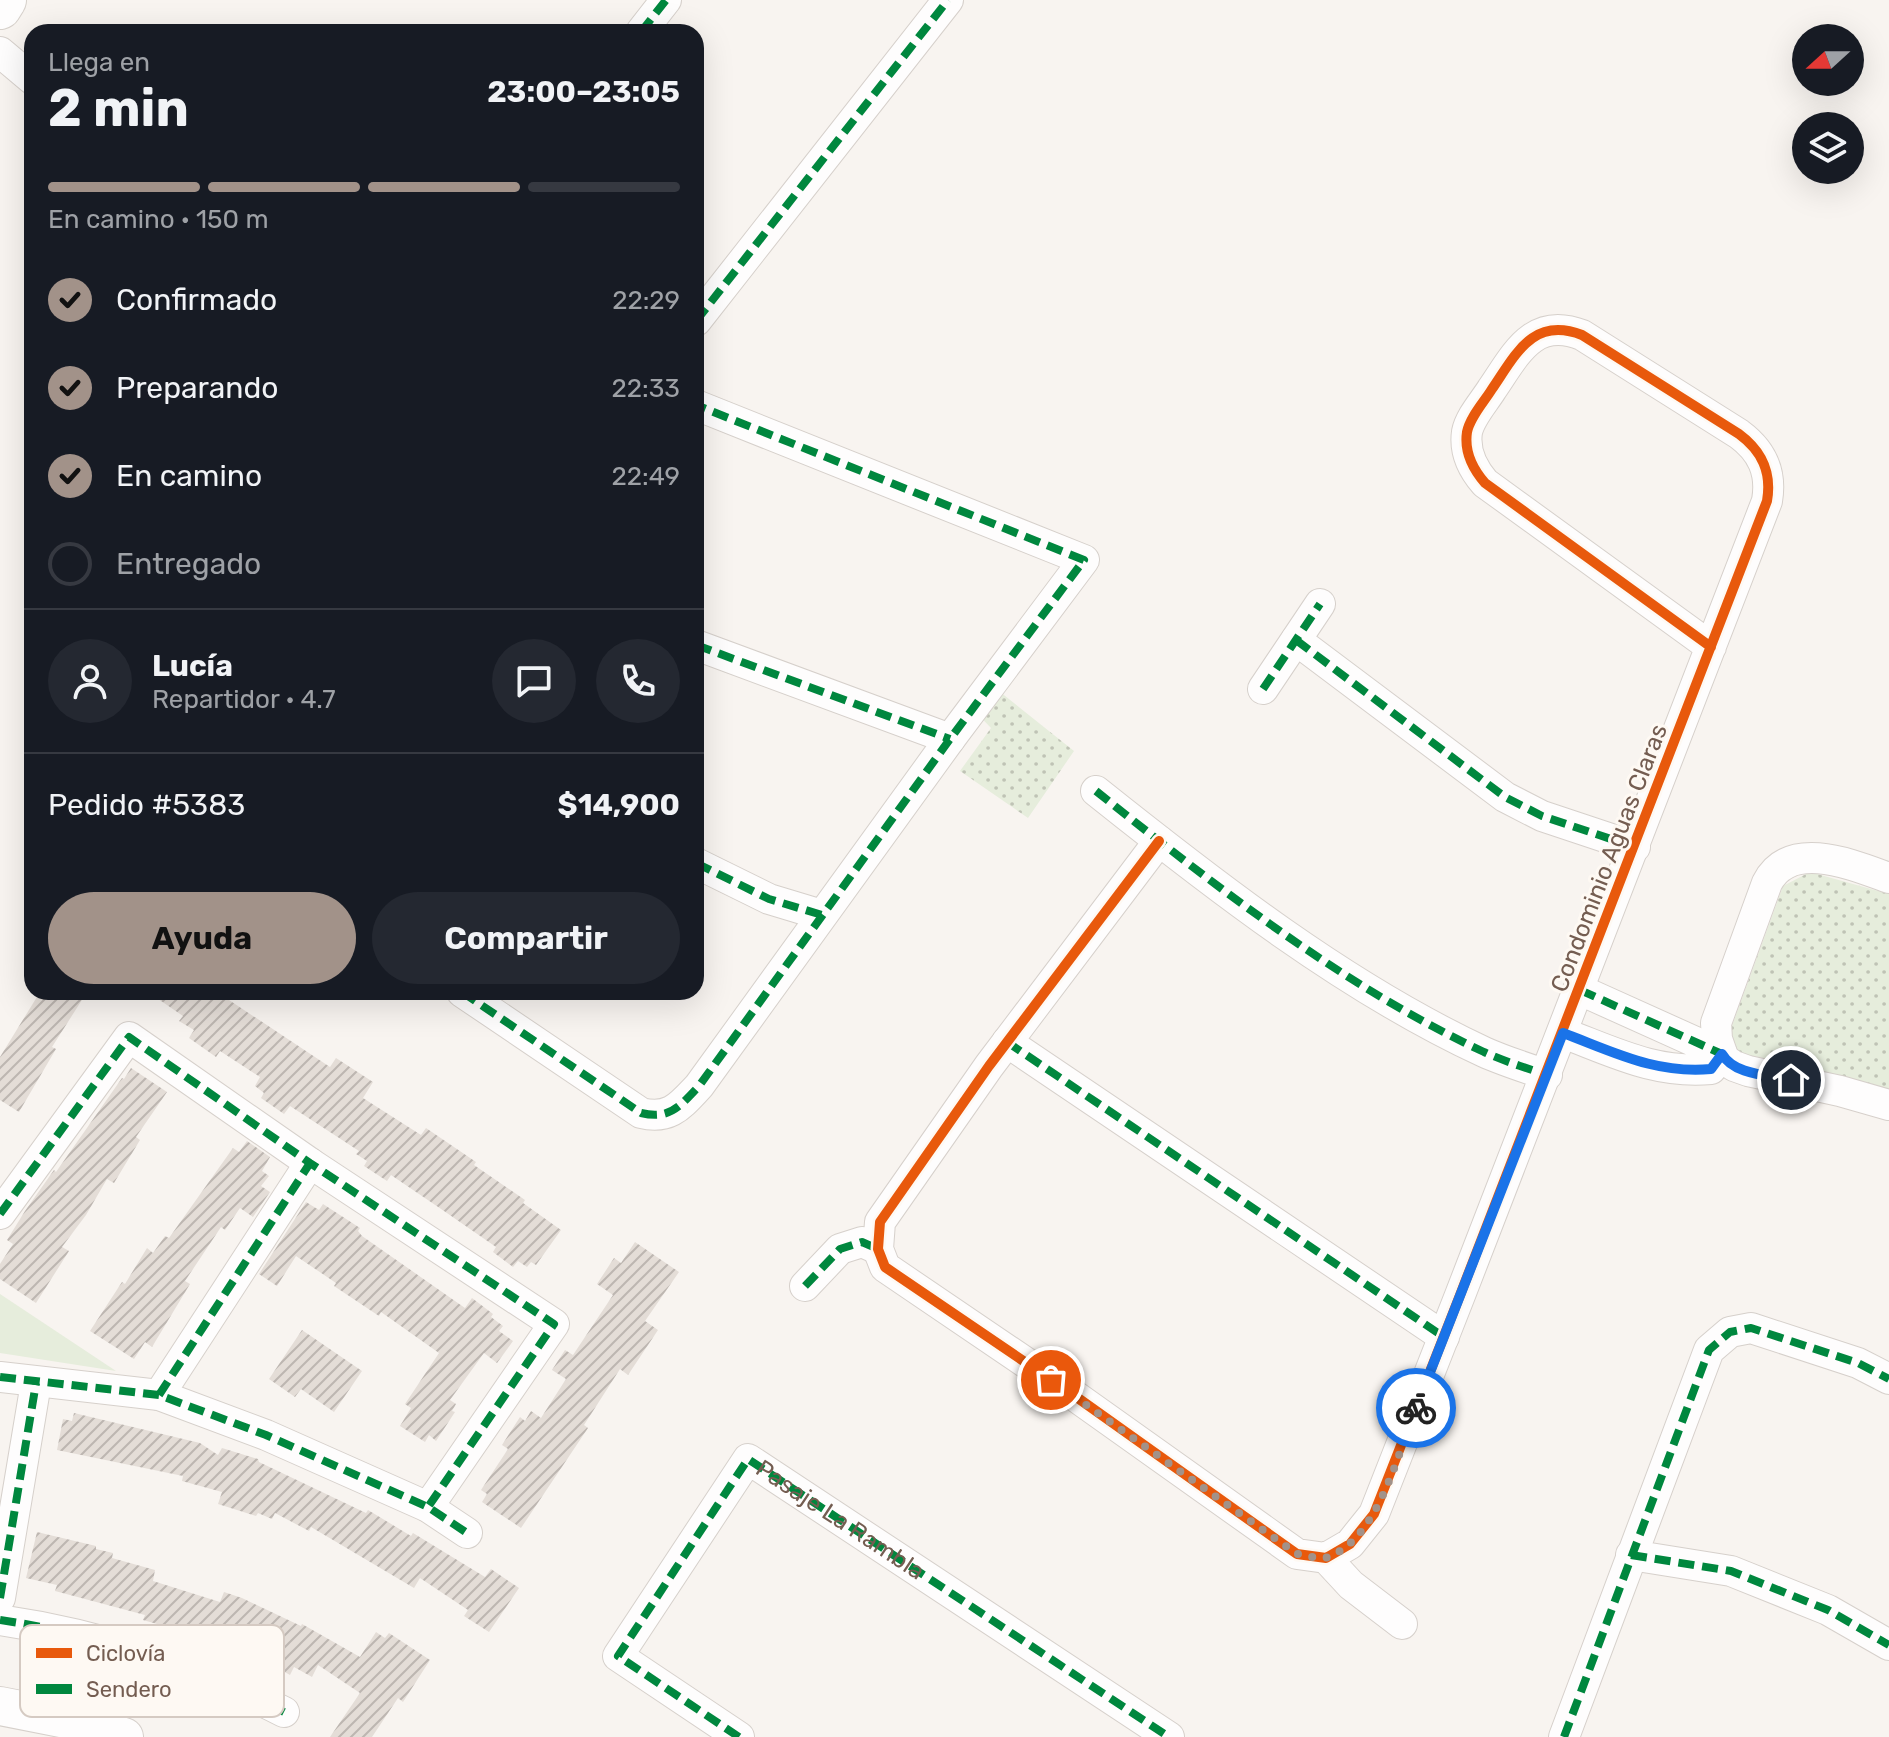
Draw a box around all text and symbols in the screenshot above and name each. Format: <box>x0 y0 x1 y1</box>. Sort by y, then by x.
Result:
north arrow <box>1792 24 1864 96</box>
map controls <box>1792 24 1864 184</box>
text: Llega en <box>48 47 150 78</box>
text: 23:00–23:05 <box>487 74 680 110</box>
text: 2 min <box>48 77 189 139</box>
button: layers <box>1792 112 1864 184</box>
text: En camino · 150 m <box>48 204 269 235</box>
icon: check <box>48 278 92 322</box>
text: Confirmado <box>116 282 277 318</box>
text: 22:29 <box>612 285 680 316</box>
icon: check <box>48 366 92 410</box>
text: Preparando <box>116 370 279 406</box>
text: 22:33 <box>612 373 680 404</box>
icon: check <box>48 454 92 498</box>
text: En camino <box>116 458 262 494</box>
text: 22:49 <box>611 461 680 492</box>
text: Entregado <box>116 546 261 582</box>
button: person <box>48 639 132 723</box>
button: chat <box>492 639 576 723</box>
button: phone <box>596 639 680 723</box>
text: Lucía <box>152 648 233 684</box>
text: Repartidor · 4.7 <box>152 684 335 715</box>
street label: Condominio Aguas Claras <box>1545 720 1673 996</box>
text: Pedido #5383 <box>48 787 245 823</box>
text: $14,900 <box>558 787 680 823</box>
button: Ayuda <box>48 892 356 984</box>
button: Compartir <box>372 892 680 984</box>
pin <box>1757 1046 1825 1114</box>
icon: home <box>1769 1058 1813 1102</box>
pin <box>1017 1346 1085 1414</box>
icon: bag <box>1029 1358 1073 1402</box>
courier <box>1376 1368 1456 1448</box>
icon: bike <box>1394 1386 1438 1430</box>
street label: Pasaje La Rambla <box>751 1454 930 1585</box>
legend <box>20 1625 284 1717</box>
text: Ciclovía <box>86 1640 165 1667</box>
text: Sendero <box>86 1676 172 1703</box>

